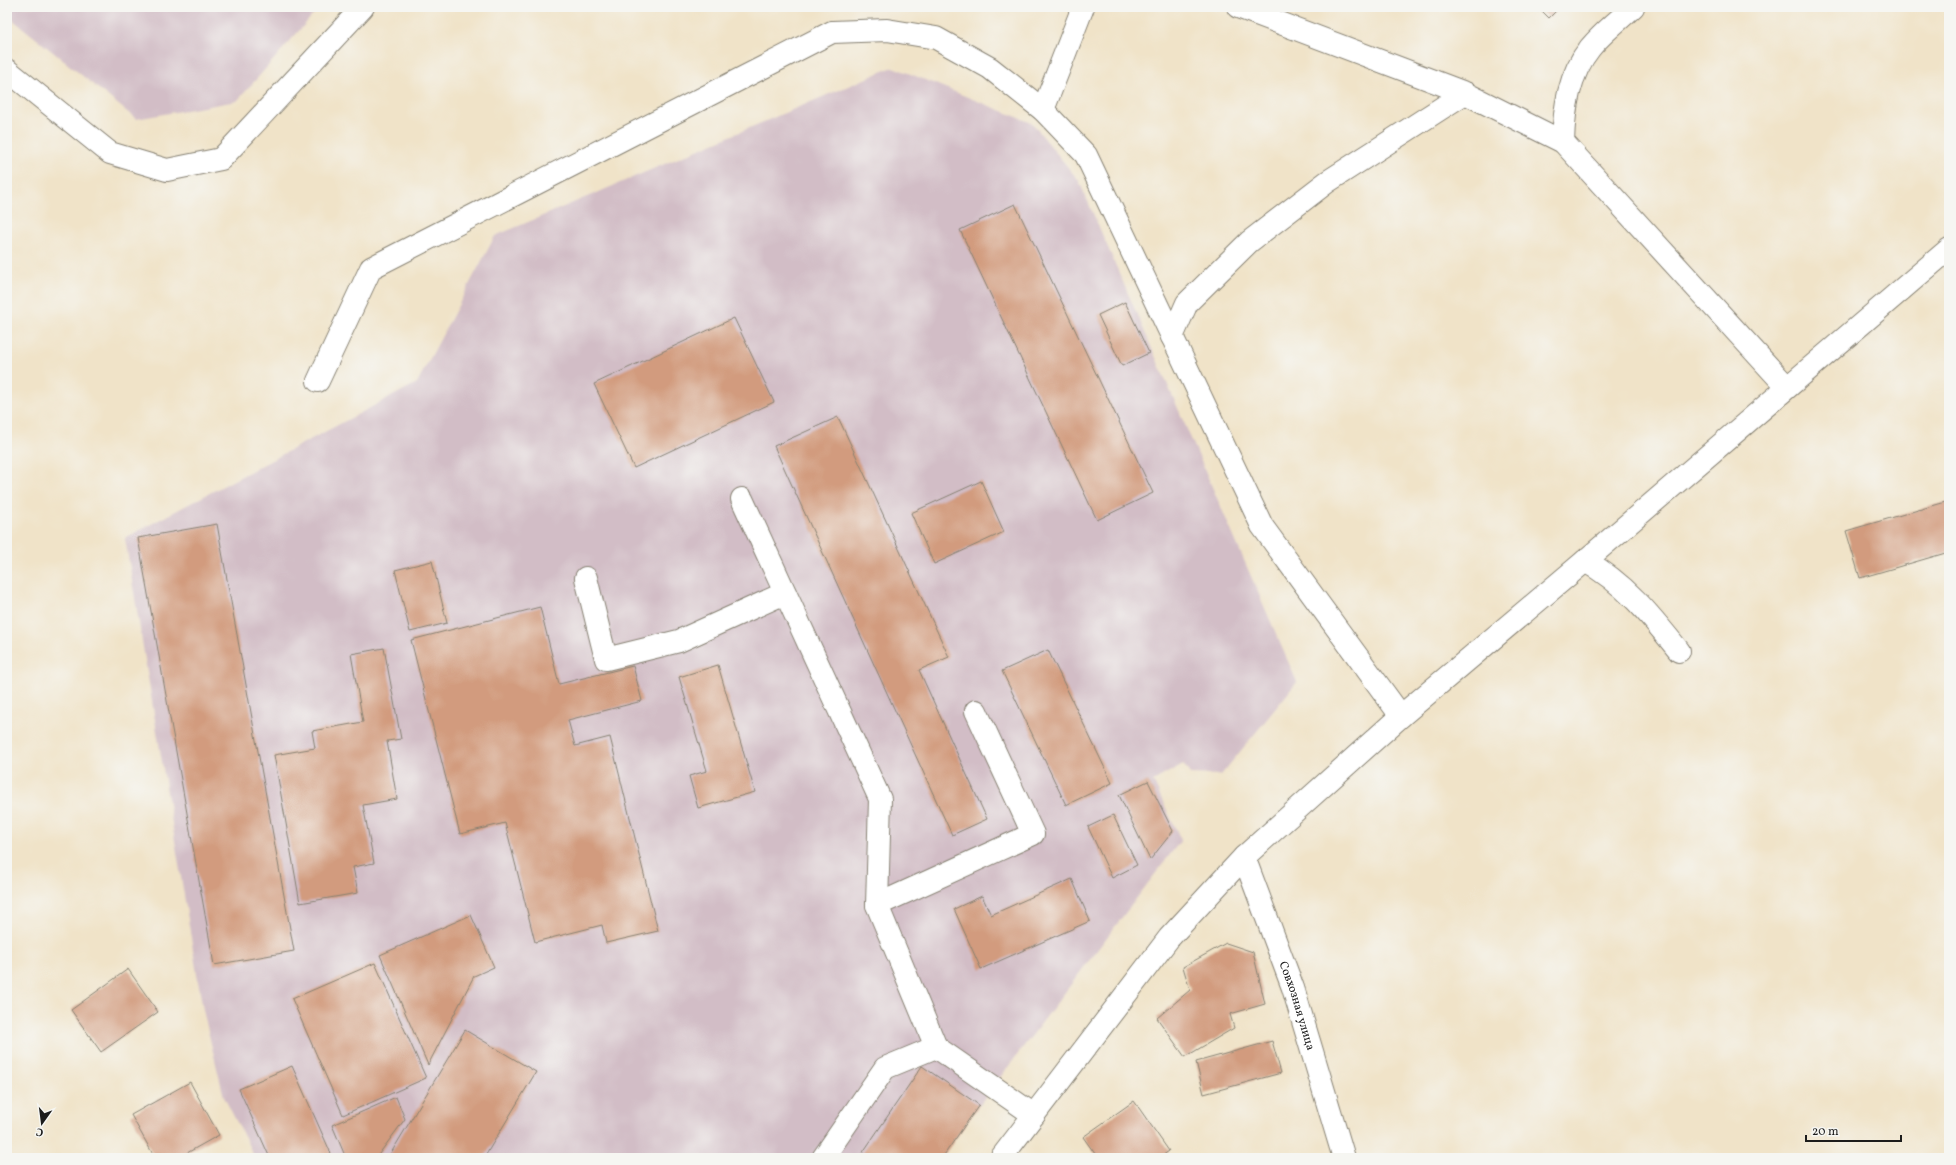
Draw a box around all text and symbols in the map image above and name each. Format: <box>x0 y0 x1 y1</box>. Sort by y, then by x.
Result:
street label: Совхозная улица <box>1275 959 1318 1052</box>
north arrow <box>22 1103 62 1143</box>
scale bar <box>1806 1117 1901 1143</box>
text: С <box>35 1123 45 1139</box>
text: 20 m <box>1812 1124 1839 1140</box>

